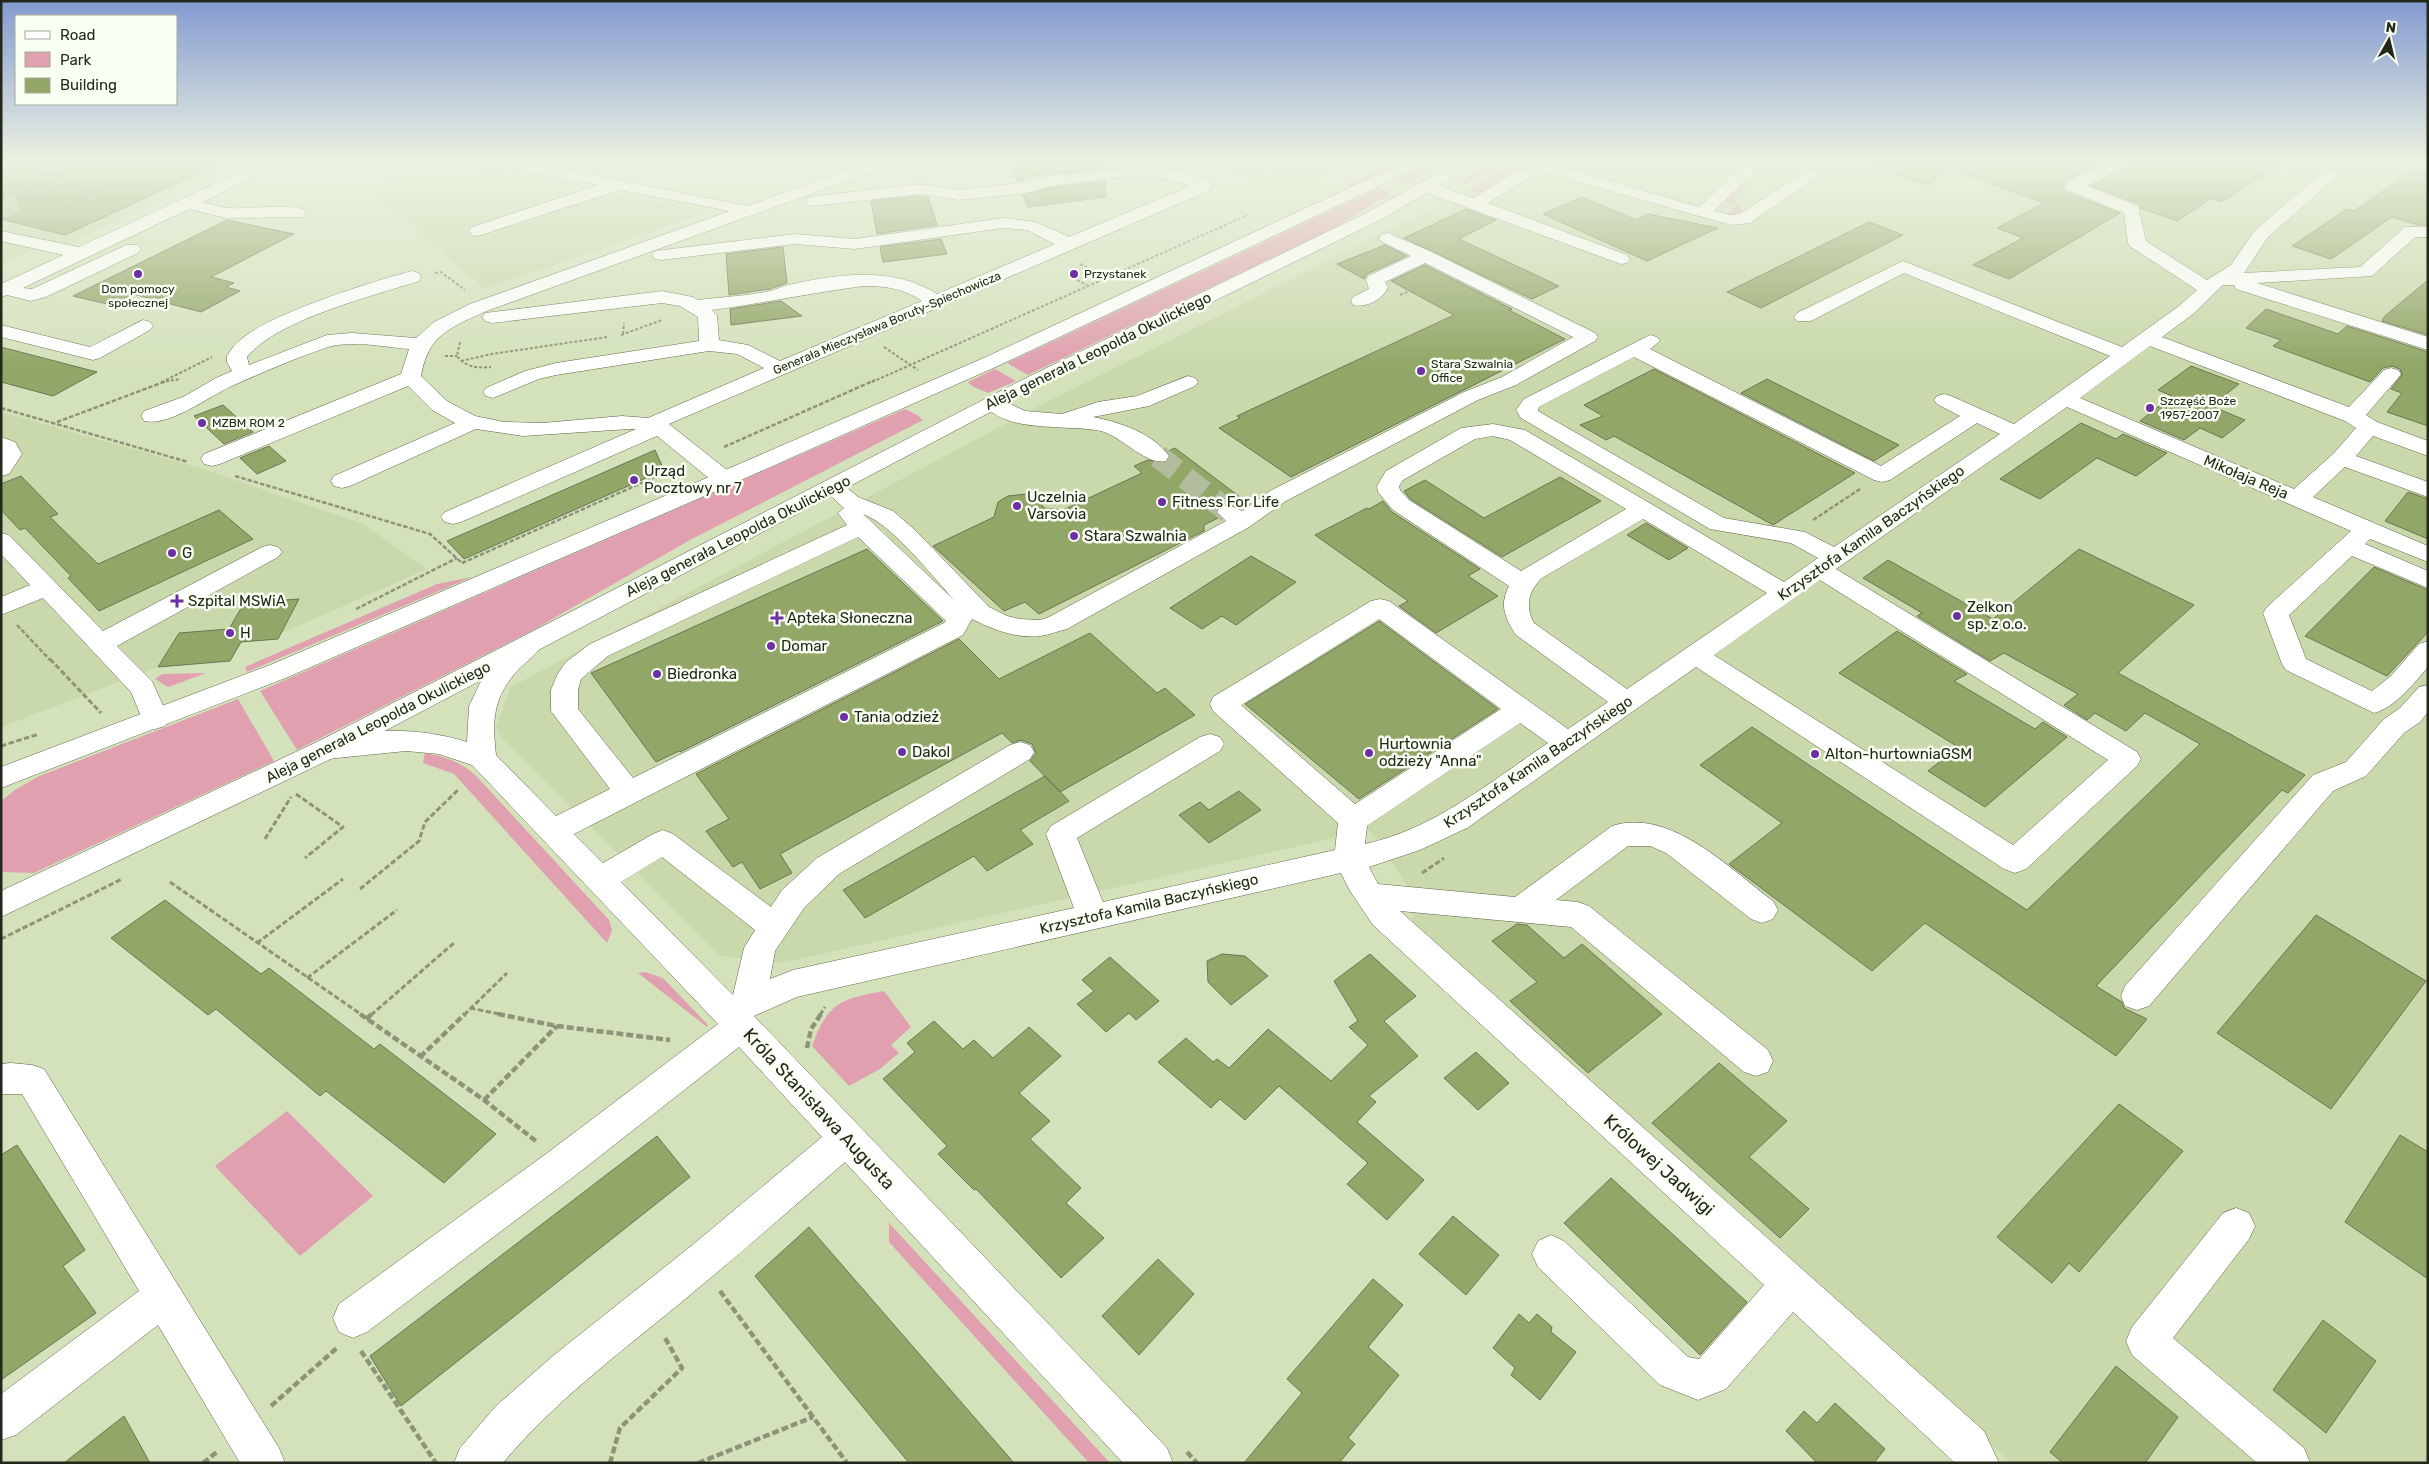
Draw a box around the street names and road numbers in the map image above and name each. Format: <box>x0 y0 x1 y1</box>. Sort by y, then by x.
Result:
street label: Generała Mieczysława Boruty-Spiechowicza <box>771 268 1003 378</box>
street label: Aleja generała Leopolda Okulickiego <box>982 288 1214 414</box>
street label: Mikołaja Reja <box>2201 451 2291 503</box>
street label: Krzysztofa Kamila Baczyńskiego <box>1774 461 1968 605</box>
street label: Aleja generała Leopolda Okulickiego <box>623 471 853 601</box>
street label: Aleja generała Leopolda Okulickiego <box>263 657 493 787</box>
street label: Krzysztofa Kamila Baczyńskiego <box>1440 692 1636 832</box>
street label: Krzysztofa Kamila Baczyńskiego <box>1038 870 1260 938</box>
street label: Króla Stanisława Augusta <box>738 1024 900 1194</box>
street label: Królowej Jadwigi <box>1599 1110 1719 1220</box>

